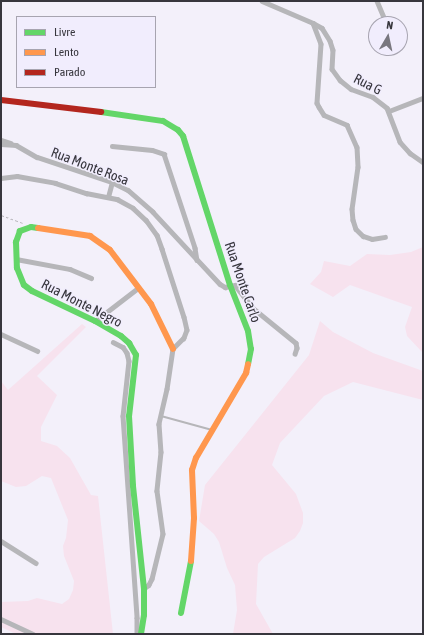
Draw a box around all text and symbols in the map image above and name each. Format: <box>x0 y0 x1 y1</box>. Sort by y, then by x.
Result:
legend <box>16 16 156 88</box>
north arrow <box>368 16 408 56</box>
text: N <box>386 19 394 32</box>
text: Livre <box>54 25 75 39</box>
text: Lento <box>54 45 79 59</box>
text: Parado <box>54 65 85 79</box>
street label: Rua G <box>351 70 385 98</box>
street label: Rua Monte Rosa <box>49 143 131 189</box>
street label: Rua Monte Carlo <box>221 239 265 325</box>
street label: Rua Monte Negro <box>39 275 125 331</box>

